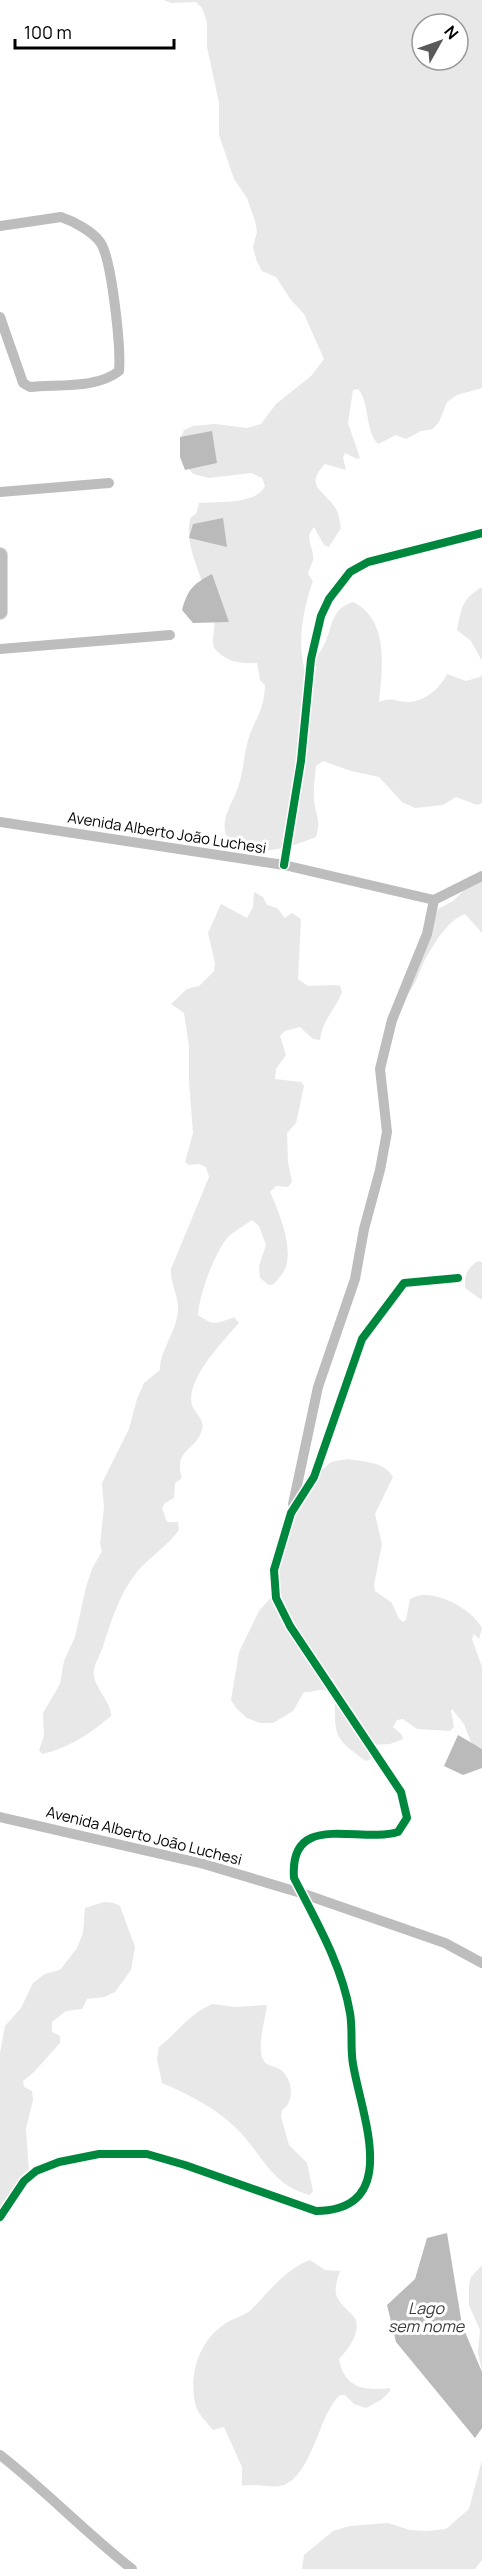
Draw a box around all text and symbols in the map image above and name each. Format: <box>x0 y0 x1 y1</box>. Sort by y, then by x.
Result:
scale bar <box>15 12 174 50</box>
north arrow <box>410 12 470 72</box>
text: 100 m <box>24 20 72 44</box>
text: N <box>439 21 464 44</box>
street label: Avenida Alberto João Luchesi <box>66 806 268 859</box>
street label: Avenida Alberto João Luchesi <box>44 1801 244 1870</box>
water label: Lago sem nome <box>388 2297 466 2337</box>

